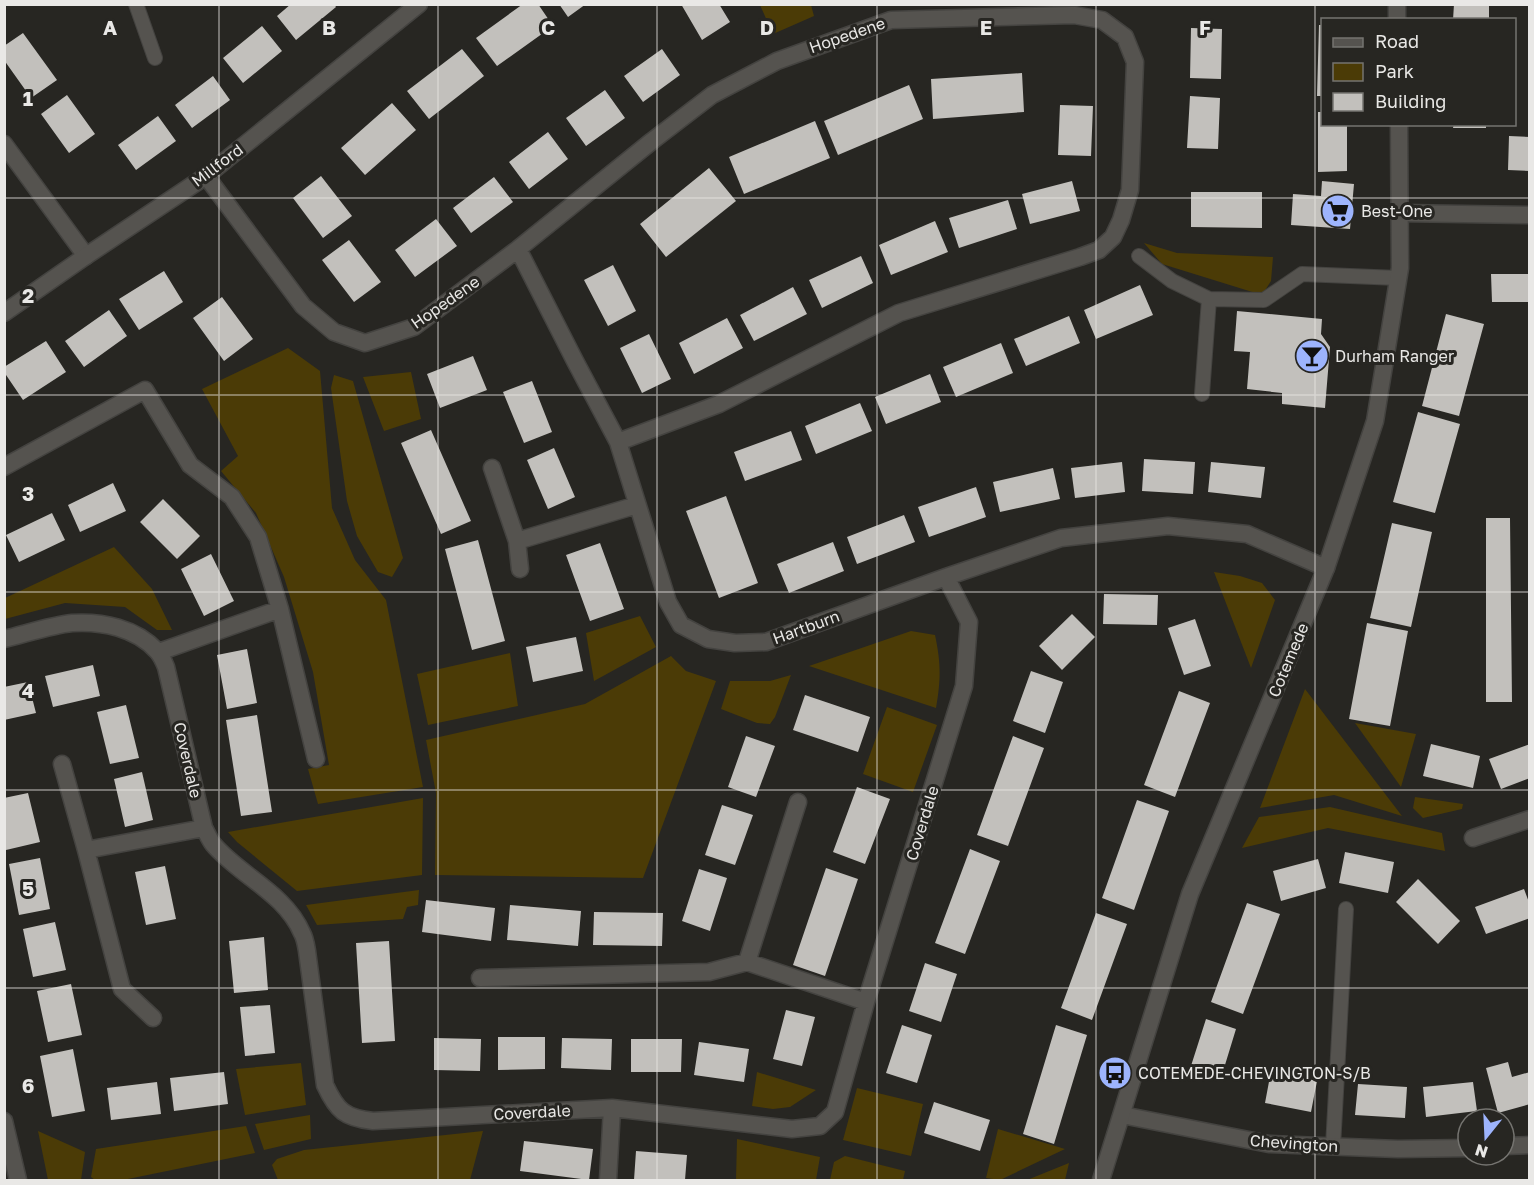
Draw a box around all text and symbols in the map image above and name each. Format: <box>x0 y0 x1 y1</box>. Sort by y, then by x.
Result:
street label: Hopedene <box>806 13 888 57</box>
text: A <box>103 15 117 39</box>
text: B <box>322 15 336 39</box>
text: C <box>541 15 555 39</box>
text: D <box>760 15 774 39</box>
text: E <box>980 15 992 39</box>
text: F <box>1199 15 1211 39</box>
legend <box>1321 18 1516 126</box>
text: Road <box>1375 30 1419 52</box>
text: Park <box>1375 60 1414 82</box>
text: 1 <box>23 86 33 110</box>
text: Building <box>1375 90 1446 112</box>
street label: Millford <box>187 139 247 191</box>
supermarket icon: Best-One <box>1320 193 1356 229</box>
place label: Best-One <box>1361 201 1433 221</box>
street label: Hopedene <box>407 271 483 333</box>
text: 2 <box>22 283 34 307</box>
bar icon: Durham Ranger <box>1294 338 1330 374</box>
place label: Durham Ranger <box>1335 346 1454 366</box>
text: 3 <box>22 481 34 505</box>
street label: Hartburn <box>770 606 842 648</box>
street label: Cotemede <box>1263 620 1313 700</box>
text: 4 <box>22 678 34 702</box>
street label: Coverdale <box>170 720 206 800</box>
street label: Coverdale <box>901 783 943 863</box>
text: 5 <box>22 876 34 900</box>
bus stop icon: COTEMEDE-CHEVINGTON-S/B <box>1097 1055 1133 1091</box>
place label: COTEMEDE-CHEVINGTON-S/B <box>1138 1063 1371 1083</box>
text: 6 <box>22 1073 34 1097</box>
street label: Coverdale <box>493 1100 571 1124</box>
north arrow <box>1456 1107 1516 1167</box>
street label: Chevington <box>1249 1130 1339 1156</box>
text: N <box>1472 1140 1490 1163</box>

